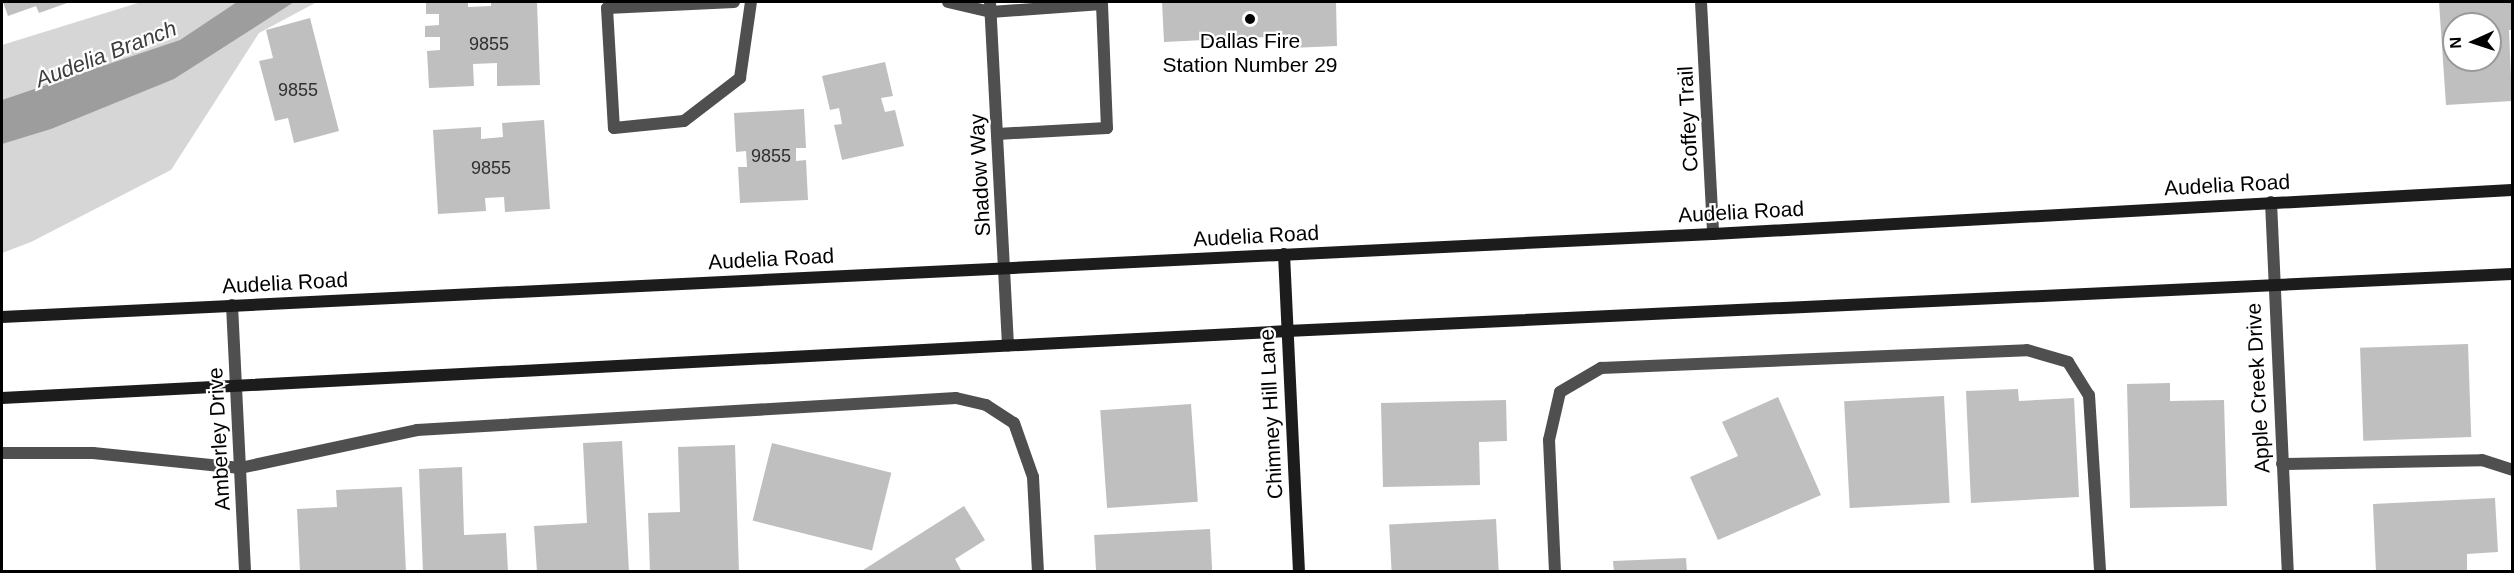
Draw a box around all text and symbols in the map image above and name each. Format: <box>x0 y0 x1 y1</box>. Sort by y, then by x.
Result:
marker: Dallas Fire Station Number 29 <box>1243 12 1257 26</box>
north arrow <box>2442 12 2502 72</box>
water label: Audelia Branch <box>32 15 180 93</box>
place label: Dallas Fire Station Number 29 <box>1162 28 1338 78</box>
house number: 9855 <box>469 33 509 55</box>
text: N <box>2447 37 2464 49</box>
street label: Coffey Trail <box>1673 65 1703 173</box>
house number: 9855 <box>278 79 318 101</box>
street label: Shadow Way <box>964 113 996 237</box>
house number: 9855 <box>751 145 791 167</box>
house number: 9855 <box>471 157 511 179</box>
street label: Audelia Road <box>2163 169 2291 201</box>
street label: Audelia Road <box>1677 196 1805 228</box>
street label: Audelia Road <box>1192 220 1320 252</box>
street label: Audelia Road <box>707 243 835 275</box>
street label: Audelia Road <box>221 267 349 299</box>
street label: Apple Creek Drive <box>2241 302 2275 474</box>
street label: Chimney Hill Lane <box>1254 328 1288 500</box>
street label: Amberley Drive <box>203 367 235 511</box>

